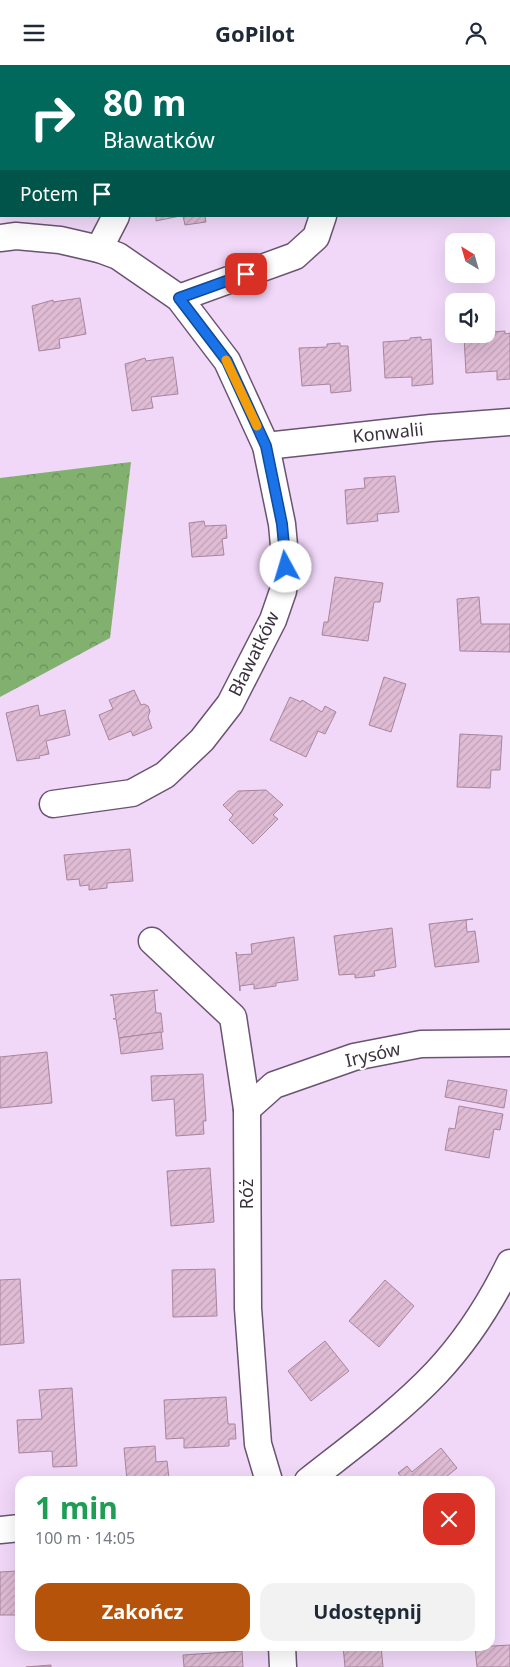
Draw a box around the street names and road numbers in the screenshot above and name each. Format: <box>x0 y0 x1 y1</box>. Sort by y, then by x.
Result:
street label: Konwalii <box>351 416 425 448</box>
street label: Bławatków <box>222 607 284 700</box>
street label: Irysów <box>343 1036 403 1072</box>
street label: Róż <box>234 1179 258 1209</box>

